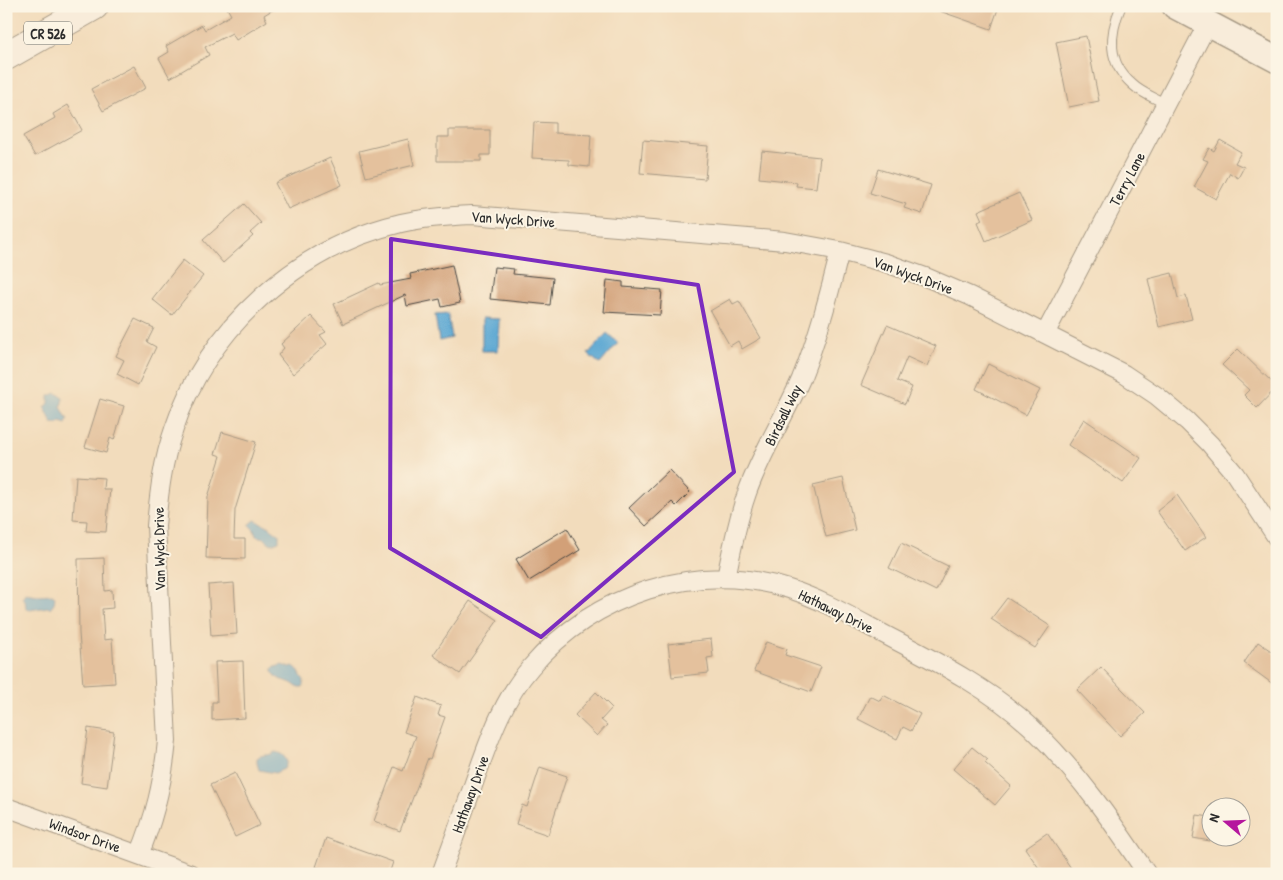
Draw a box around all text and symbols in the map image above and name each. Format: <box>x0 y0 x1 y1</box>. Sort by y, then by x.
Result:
road number: CR 526 <box>24 22 72 44</box>
street label: Terry Lane <box>1104 148 1150 210</box>
street label: Van Wyck Drive <box>470 206 556 232</box>
street label: Van Wyck Drive <box>870 251 956 299</box>
street label: Birdsall Way <box>759 381 807 449</box>
street label: Van Wyck Drive <box>148 507 170 591</box>
street label: Hathaway Drive <box>795 584 877 638</box>
street label: Hathaway Drive <box>446 752 494 836</box>
north arrow <box>1200 798 1250 848</box>
text: N <box>1203 810 1224 824</box>
street label: Windsor Drive <box>46 812 124 858</box>

